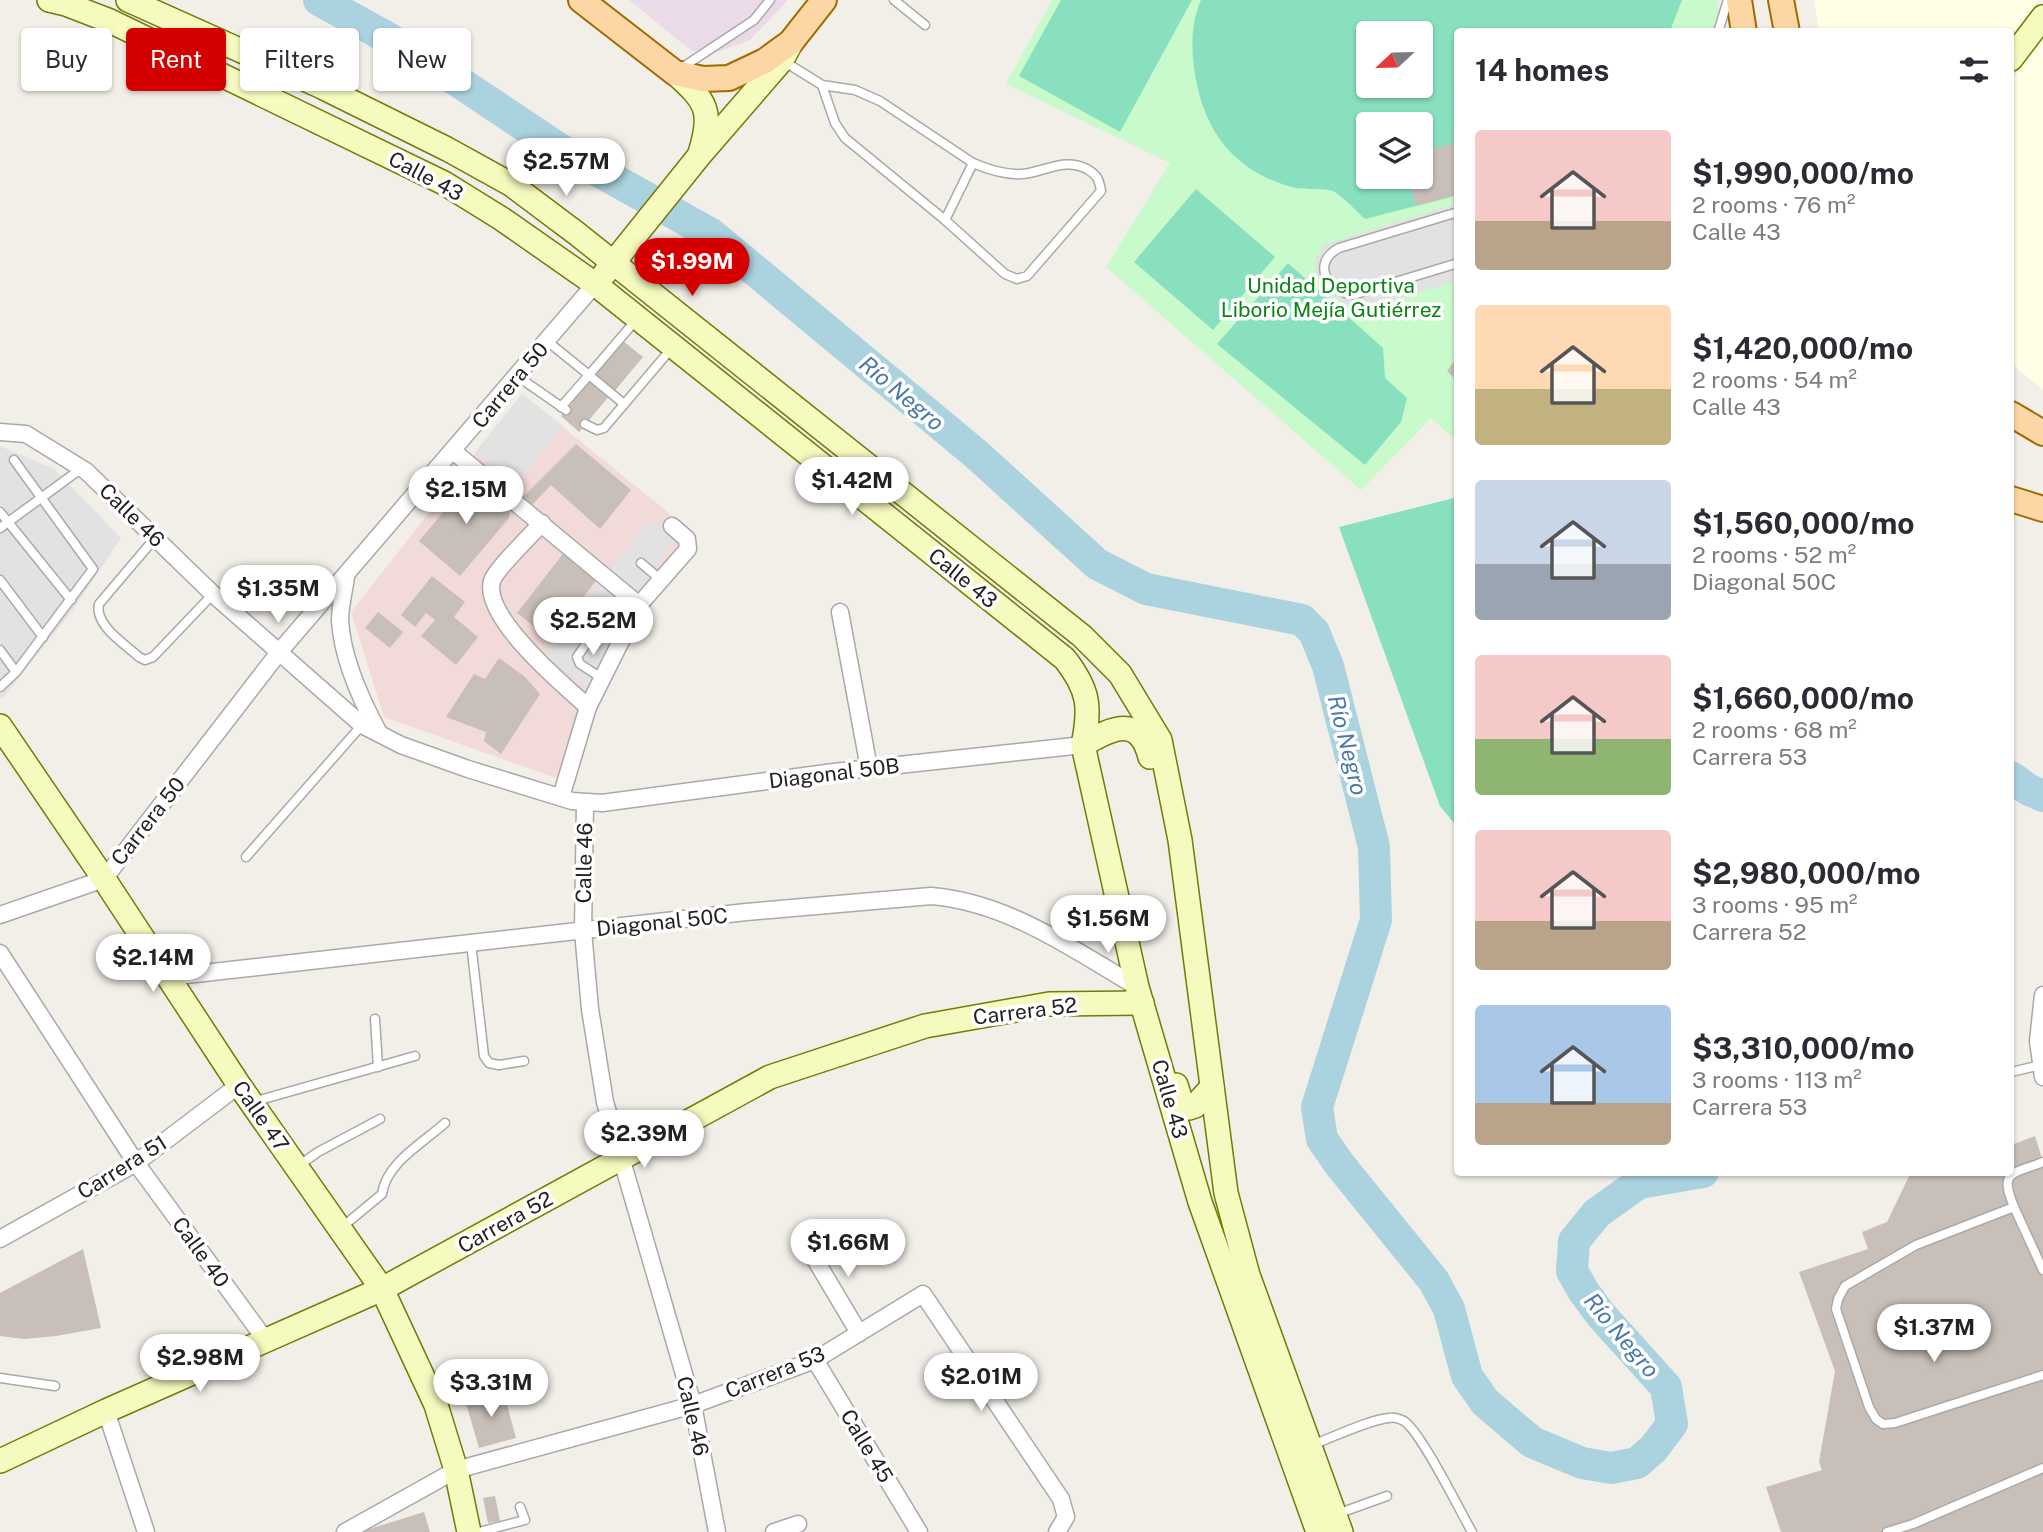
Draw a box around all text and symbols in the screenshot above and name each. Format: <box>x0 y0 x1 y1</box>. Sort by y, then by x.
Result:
north arrow <box>1356 21 1433 98</box>
map controls <box>1356 21 1433 189</box>
chip: Buy <box>21 28 112 91</box>
chip: Rent <box>126 28 226 91</box>
chip: Filters <box>240 28 359 91</box>
chip: New <box>373 28 471 91</box>
icon: filters <box>1955 51 1993 89</box>
text: 14 homes <box>1475 52 1609 88</box>
button: layers <box>1356 112 1433 189</box>
pin: $2.57M <box>509 138 623 198</box>
street label: Calle 43 <box>384 146 468 206</box>
text: $2.57M <box>522 147 610 174</box>
text: $1,990,000/mo <box>1692 155 1914 191</box>
icon: home <box>1531 158 1615 242</box>
text: 2 rooms · 76 m² <box>1692 191 1855 218</box>
text: Calle 43 <box>1692 218 1781 245</box>
pin: $1.99M <box>635 238 749 298</box>
text: $1.99M <box>650 247 734 274</box>
park label: Unidad Deportiva Liborio Mejía Gutiérrez <box>1221 273 1441 322</box>
text: $1,420,000/mo <box>1692 330 1913 366</box>
icon: home <box>1531 333 1615 417</box>
street label: Carrera 50 <box>467 337 553 433</box>
water label: Río Negro <box>854 350 950 436</box>
text: 2 rooms · 54 m² <box>1692 366 1857 393</box>
text: Calle 43 <box>1692 393 1781 420</box>
pin: $1.42M <box>795 458 909 517</box>
pin: $2.15M <box>409 466 523 526</box>
text: $1.42M <box>811 466 893 493</box>
text: $2.15M <box>425 475 507 502</box>
street label: Calle 46 <box>94 478 170 552</box>
text: $1,560,000/mo <box>1692 505 1915 541</box>
icon: home <box>1531 508 1615 592</box>
text: 2 rooms · 52 m² <box>1692 541 1856 568</box>
street label: Calle 43 <box>924 543 1002 613</box>
pin: $1.35M <box>221 566 335 625</box>
text: Diagonal 50C <box>1692 568 1836 595</box>
text: $1.35M <box>236 574 320 601</box>
pin: $2.52M <box>536 598 650 657</box>
text: $2.52M <box>549 606 637 633</box>
text: $1,660,000/mo <box>1692 680 1914 716</box>
icon: home <box>1531 683 1615 767</box>
water label: Río Negro <box>1323 692 1373 798</box>
text: 2 rooms · 68 m² <box>1692 716 1857 743</box>
text: Carrera 53 <box>1692 743 1807 770</box>
street label: Diagonal 50B <box>767 753 901 793</box>
street label: Carrera 50 <box>106 772 190 870</box>
street label: Calle 46 <box>571 822 597 904</box>
text: $2,980,000/mo <box>1692 855 1921 891</box>
icon: home <box>1531 858 1615 942</box>
text: 3 rooms · 95 m² <box>1692 891 1858 918</box>
pin: $1.56M <box>1051 895 1165 955</box>
street label: Diagonal 50C <box>595 903 729 941</box>
text: $1.56M <box>1066 904 1150 931</box>
text: Carrera 52 <box>1692 918 1807 945</box>
pin: $2.14M <box>96 934 210 994</box>
text: $2.14M <box>112 943 194 970</box>
street label: Carrera 52 <box>972 992 1078 1030</box>
text: $3,310,000/mo <box>1692 1030 1915 1066</box>
icon: home <box>1531 1033 1615 1117</box>
street label: Calle 43 <box>1147 1057 1193 1141</box>
text: 3 rooms · 113 m² <box>1692 1066 1862 1093</box>
street label: Calle 47 <box>228 1076 294 1156</box>
text: Carrera 53 <box>1692 1093 1807 1120</box>
pin: $2.39M <box>587 1110 701 1170</box>
text: $2.39M <box>600 1119 688 1146</box>
street label: Carrera 51 <box>73 1130 171 1204</box>
street label: Carrera 52 <box>453 1186 557 1258</box>
street label: Calle 40 <box>167 1212 235 1292</box>
pin: $1.66M <box>791 1220 905 1279</box>
text: $1.66M <box>806 1228 890 1255</box>
water label: Río Negro <box>1579 1287 1665 1383</box>
pin: $1.37M <box>1877 1304 1991 1364</box>
text: $1.37M <box>1893 1313 1975 1340</box>
pin: $2.98M <box>143 1334 257 1394</box>
street label: Carrera 53 <box>721 1341 829 1403</box>
text: $2.98M <box>156 1343 244 1370</box>
pin: $2.01M <box>924 1354 1038 1413</box>
pin: $3.31M <box>434 1360 548 1419</box>
text: $2.01M <box>940 1362 1022 1389</box>
text: $3.31M <box>449 1368 533 1395</box>
street label: Calle 46 <box>672 1374 714 1458</box>
street label: Calle 45 <box>835 1405 899 1487</box>

